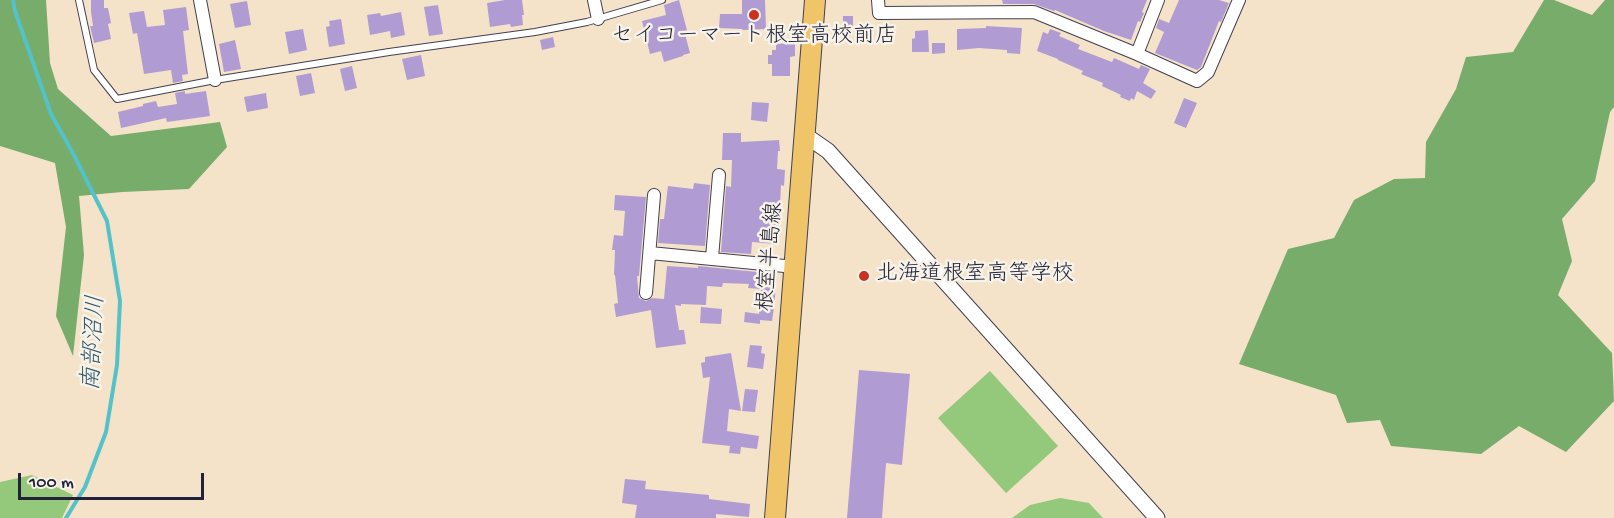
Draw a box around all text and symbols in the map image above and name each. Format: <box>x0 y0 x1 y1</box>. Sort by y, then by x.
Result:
marker: セイコーマート根室高校前店 <box>747 8 761 22</box>
place label: セイコーマート根室高校前店 <box>611 25 897 51</box>
street label: 根室半島線 <box>754 201 790 313</box>
place label: 北海道根室高等学校 <box>876 263 1074 289</box>
marker: 北海道根室高等学校 <box>857 269 871 283</box>
water label: 南部沼川 <box>79 294 113 392</box>
scale bar <box>21 461 207 499</box>
text: 100 m <box>29 473 74 494</box>

